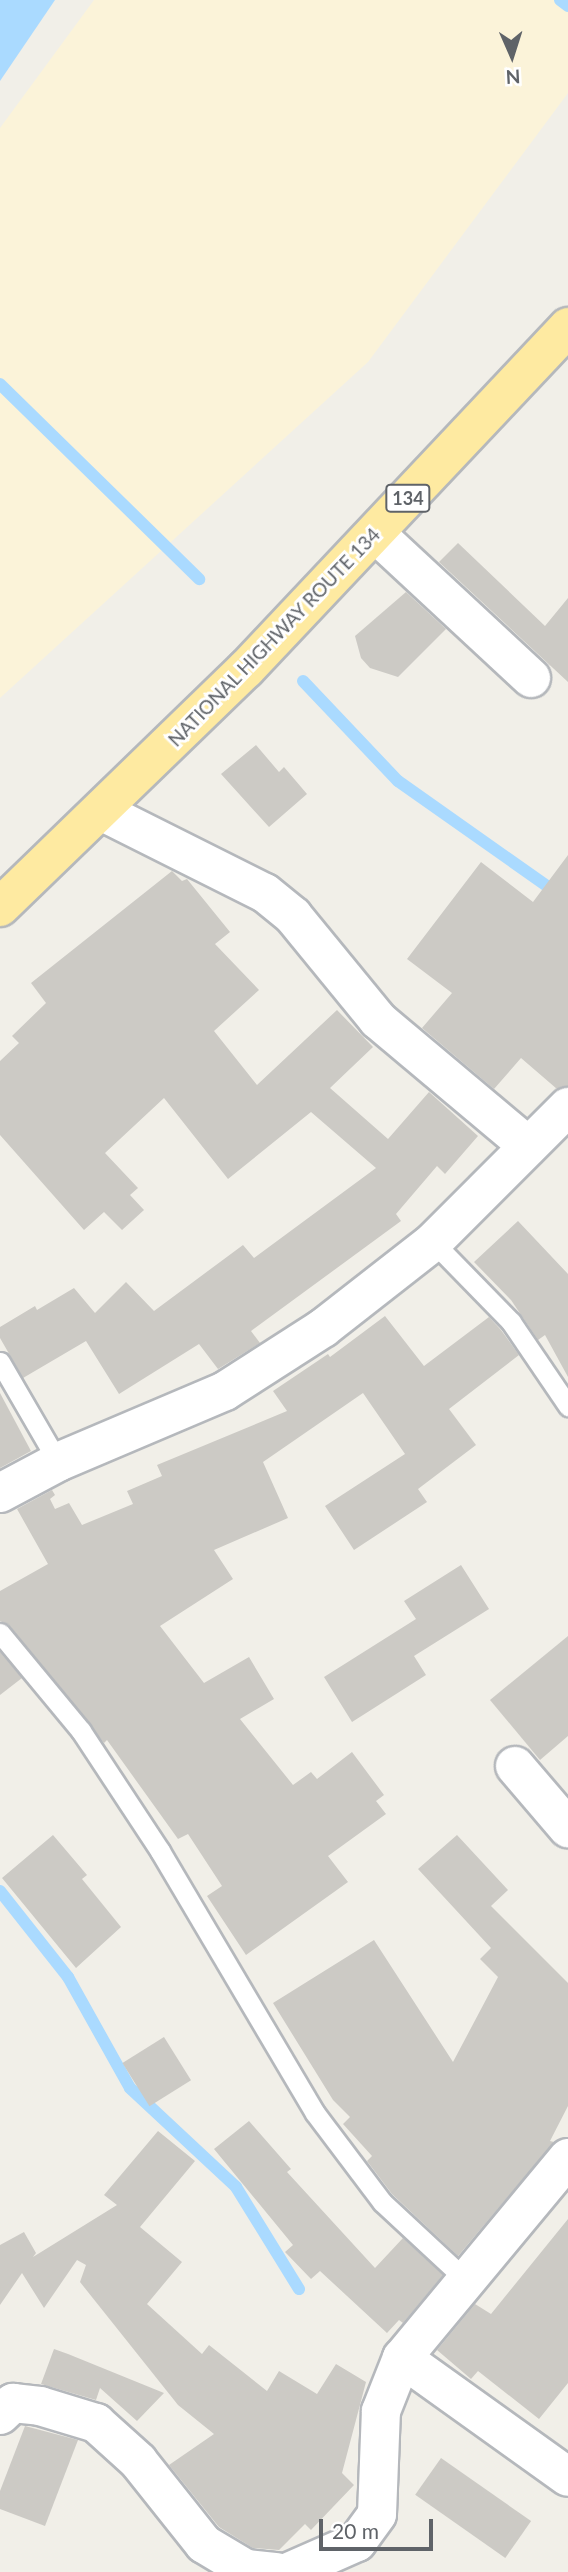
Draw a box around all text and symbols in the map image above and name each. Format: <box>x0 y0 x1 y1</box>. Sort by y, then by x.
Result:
north arrow <box>477 21 547 91</box>
text: N <box>505 66 521 89</box>
road number: 134 <box>385 484 431 512</box>
street label: NATIONAL HIGHWAY ROUTE 134 <box>163 523 385 751</box>
scale bar <box>323 2506 437 2550</box>
text: 20 m <box>332 2518 379 2543</box>

